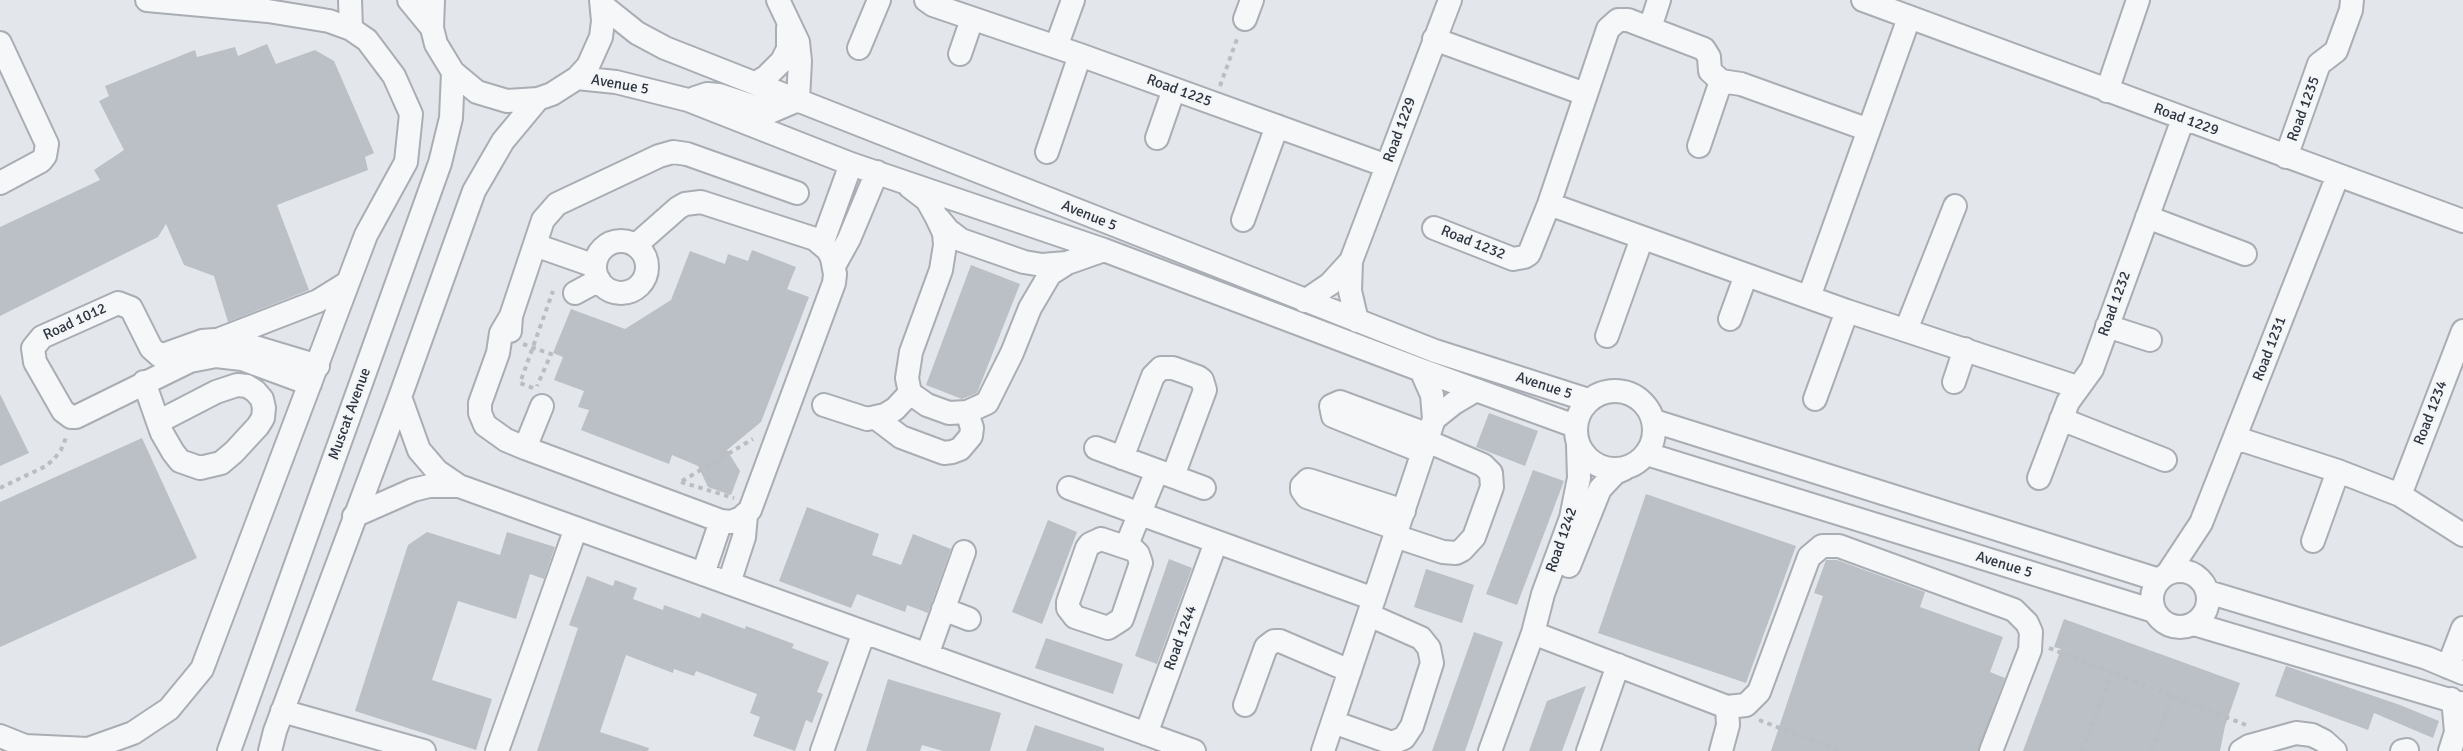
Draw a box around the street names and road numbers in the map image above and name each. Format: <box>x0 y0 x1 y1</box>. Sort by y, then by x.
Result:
street label: Avenue 5 <box>590 71 650 99</box>
street label: Road 1225 <box>1144 71 1214 111</box>
street label: Road 1235 <box>2284 74 2324 144</box>
street label: Road 1229 <box>1380 95 1420 165</box>
street label: Road 1229 <box>2151 100 2221 140</box>
street label: Avenue 5 <box>1059 197 1119 235</box>
street label: Road 1232 <box>1438 222 1508 264</box>
street label: Road 1232 <box>2095 269 2135 339</box>
street label: Road 1012 <box>40 300 110 344</box>
street label: Road 1231 <box>2249 314 2291 384</box>
street label: Muscat Avenue <box>325 365 375 463</box>
street label: Avenue 5 <box>1513 368 1575 404</box>
street label: Road 1234 <box>2410 378 2452 448</box>
street label: Road 1242 <box>1542 505 1582 575</box>
street label: Avenue 5 <box>1973 548 2035 582</box>
street label: Road 1244 <box>1161 603 1201 673</box>

